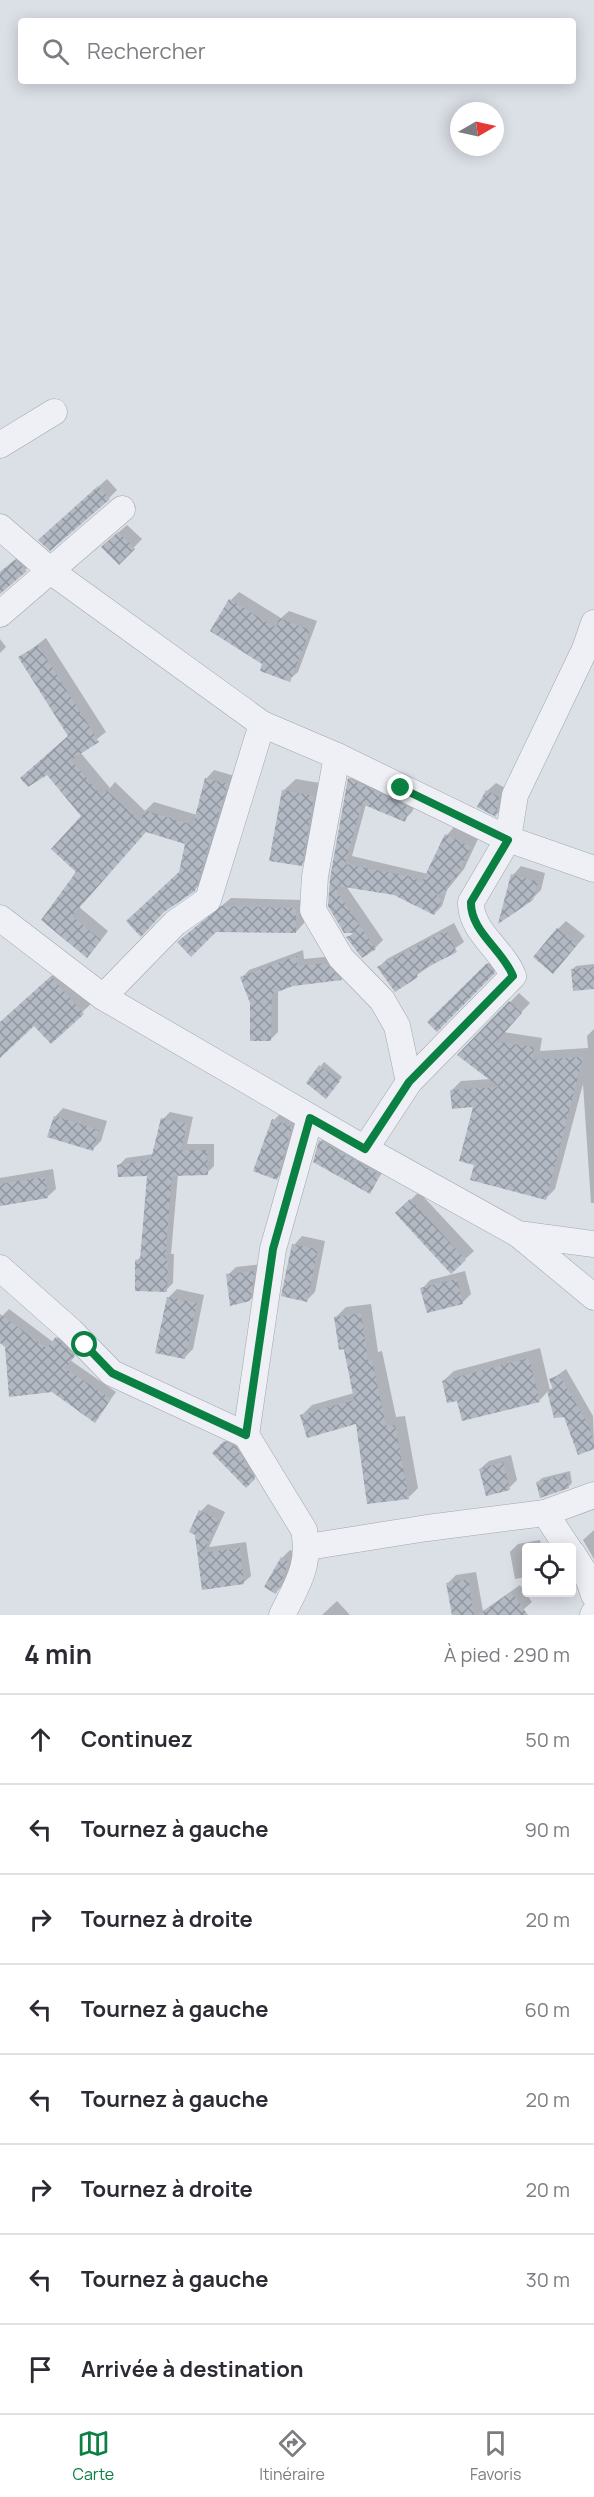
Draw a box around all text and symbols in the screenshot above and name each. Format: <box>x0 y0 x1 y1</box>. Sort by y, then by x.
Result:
search box <box>18 18 576 84</box>
icon: search <box>39 35 72 68</box>
text: Rechercher <box>87 36 206 66</box>
north arrow <box>450 102 504 156</box>
route end <box>387 774 413 800</box>
route start <box>71 1331 97 1357</box>
map controls <box>522 1543 576 1597</box>
button: locate <box>522 1543 576 1597</box>
text: 4 min <box>24 1636 92 1672</box>
text: À pied · 290 m <box>444 1641 570 1668</box>
icon: ahead <box>24 1723 57 1756</box>
text: Continuez <box>81 1724 193 1754</box>
text: 50 m <box>525 1726 570 1753</box>
icon: left <box>24 1813 57 1846</box>
text: Tournez à gauche <box>81 1814 268 1844</box>
text: 90 m <box>524 1816 570 1843</box>
icon: right <box>24 1903 57 1936</box>
text: Tournez à droite <box>81 1904 253 1934</box>
text: 20 m <box>525 1906 570 1933</box>
icon: left <box>24 1993 57 2026</box>
text: Tournez à gauche <box>81 1994 268 2024</box>
text: 60 m <box>524 1996 570 2023</box>
icon: left <box>24 2083 57 2116</box>
text: Tournez à gauche <box>81 2084 268 2114</box>
text: 20 m <box>525 2086 570 2113</box>
icon: right <box>24 2173 57 2206</box>
text: Tournez à droite <box>81 2174 253 2204</box>
text: 20 m <box>525 2176 570 2203</box>
icon: left <box>24 2263 57 2296</box>
text: Tournez à gauche <box>81 2264 268 2294</box>
text: 30 m <box>526 2266 570 2293</box>
icon: arrive <box>24 2353 57 2386</box>
text: Arrivée à destination <box>81 2354 304 2384</box>
tab: Carte <box>73 2427 114 2485</box>
tab: Itinéraire <box>259 2427 325 2485</box>
tab: Favoris <box>470 2427 521 2485</box>

